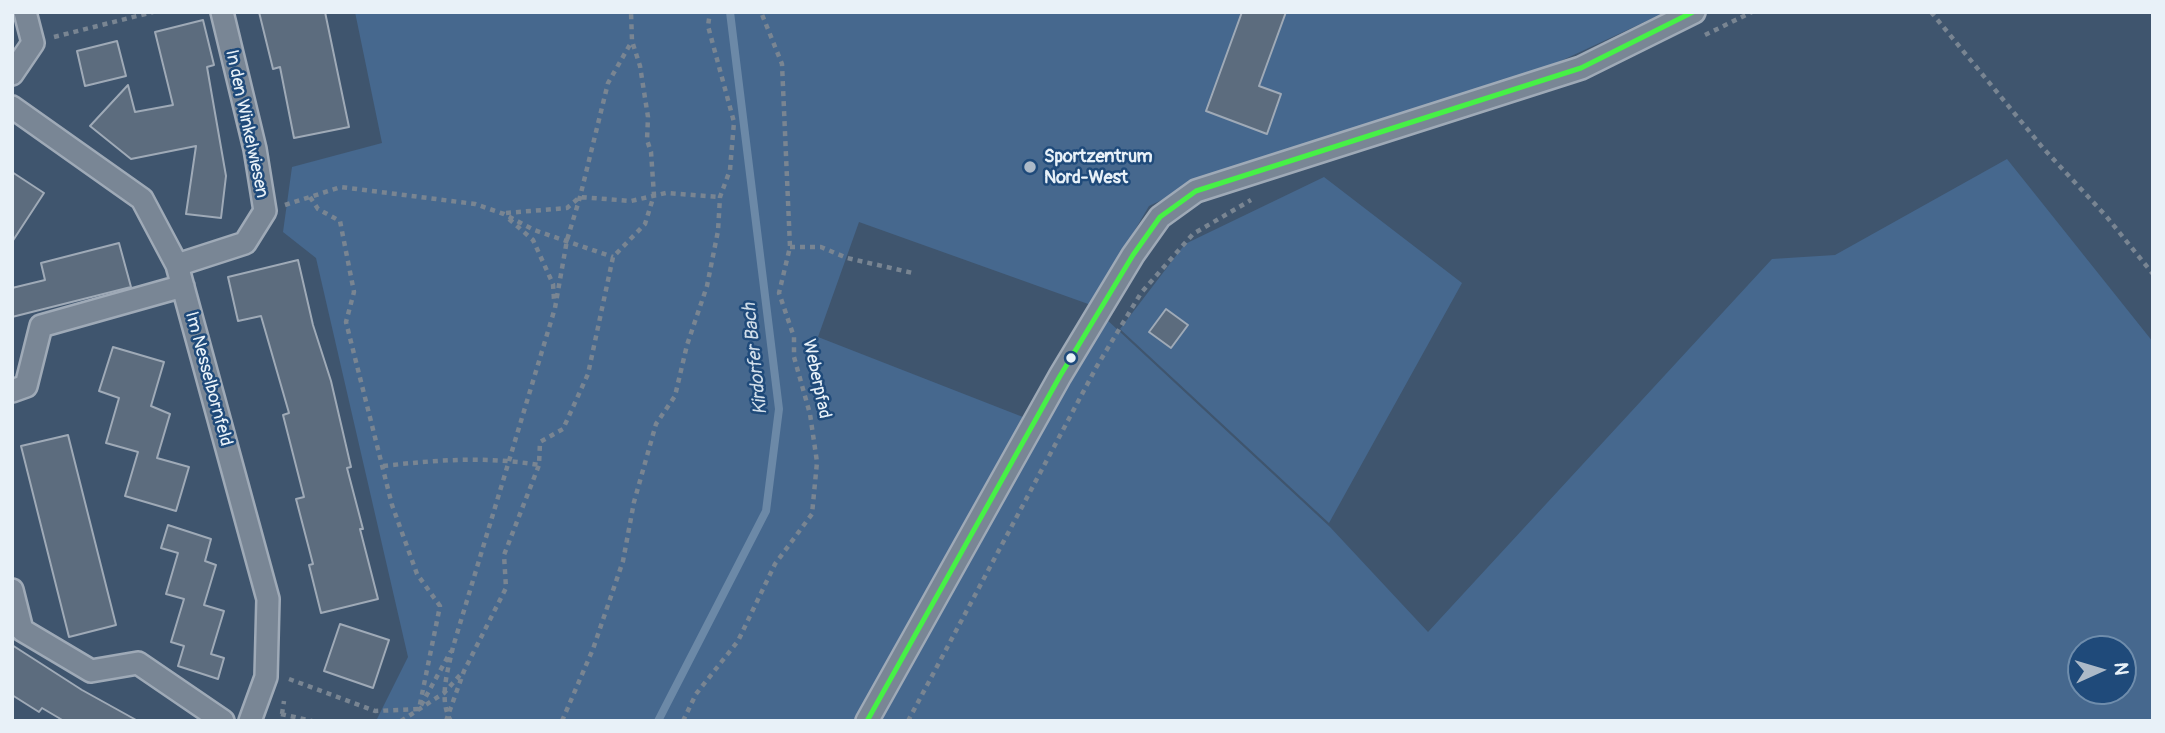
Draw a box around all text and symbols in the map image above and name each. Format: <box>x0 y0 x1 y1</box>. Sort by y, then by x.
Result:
street label: In den Winkelwiesen <box>220 48 272 200</box>
place label: Sportzentrum Nord-West <box>1044 146 1152 188</box>
marker: Sportzentrum Nord-West <box>1022 159 1038 175</box>
water label: Kirdorfer Bach <box>739 302 773 416</box>
street label: Im Nesselbornfeld <box>180 309 236 449</box>
street label: Weberpfad <box>797 337 835 421</box>
unlabelled marker <box>1064 351 1078 365</box>
north arrow <box>2067 635 2137 705</box>
text: N <box>2109 661 2133 676</box>

